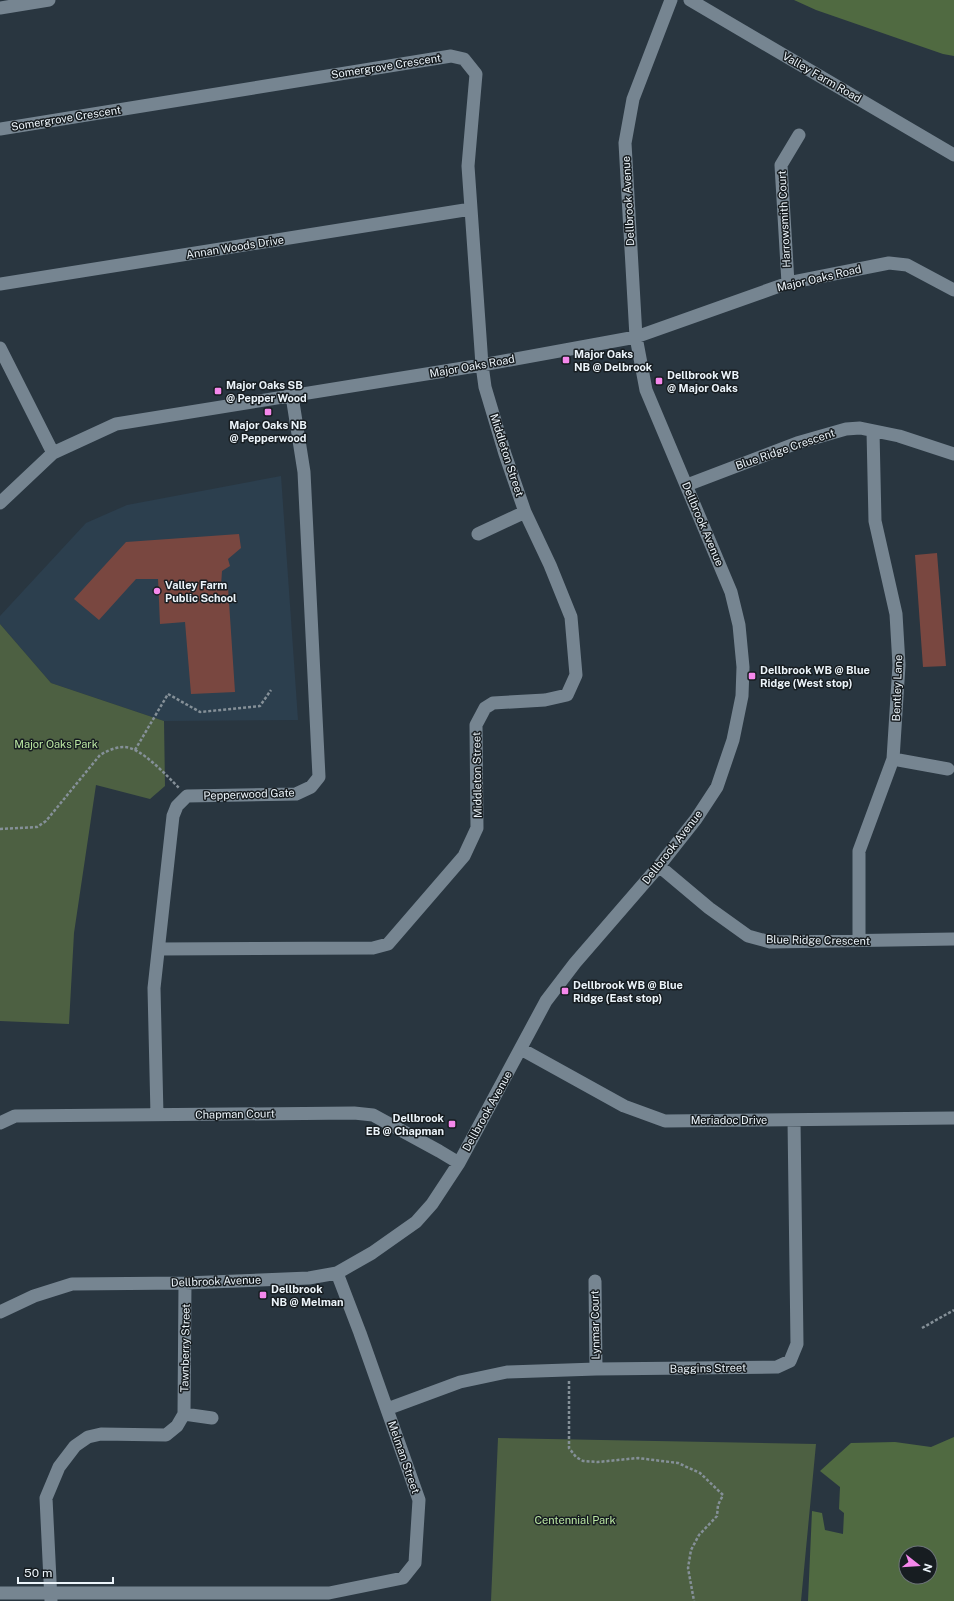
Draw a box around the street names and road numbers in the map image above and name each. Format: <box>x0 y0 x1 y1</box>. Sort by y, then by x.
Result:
street label: Valley Farm Road <box>780 50 864 104</box>
street label: Somergrove Crescent <box>330 51 442 81</box>
street label: Somergrove Crescent <box>10 103 122 133</box>
street label: Dellbrook Avenue <box>620 156 636 246</box>
street label: Harrowsmith Court <box>775 170 793 268</box>
street label: Annan Woods Drive <box>185 233 285 261</box>
street label: Major Oaks Road <box>776 262 862 294</box>
street label: Major Oaks Road <box>429 353 515 379</box>
street label: Middleton Street <box>488 412 526 498</box>
street label: Blue Ridge Crescent <box>734 426 836 472</box>
street label: Dellbrook Avenue <box>680 480 726 568</box>
street label: Bentley Lane <box>890 655 904 721</box>
street label: Middleton Street <box>470 732 484 818</box>
street label: Pepperwood Gate <box>203 786 295 802</box>
street label: Dellbrook Avenue <box>640 808 704 886</box>
street label: Blue Ridge Crescent <box>766 933 870 947</box>
street label: Dellbrook Avenue <box>460 1069 514 1153</box>
street label: Chapman Court <box>195 1107 275 1121</box>
street label: Meriadoc Drive <box>691 1114 767 1126</box>
street label: Dellbrook Avenue <box>171 1273 261 1289</box>
street label: Lynmar Court <box>588 1290 602 1360</box>
street label: Tawnberry Street <box>178 1303 192 1393</box>
street label: Baggins Street <box>670 1361 746 1375</box>
street label: Melman Street <box>386 1419 422 1495</box>

